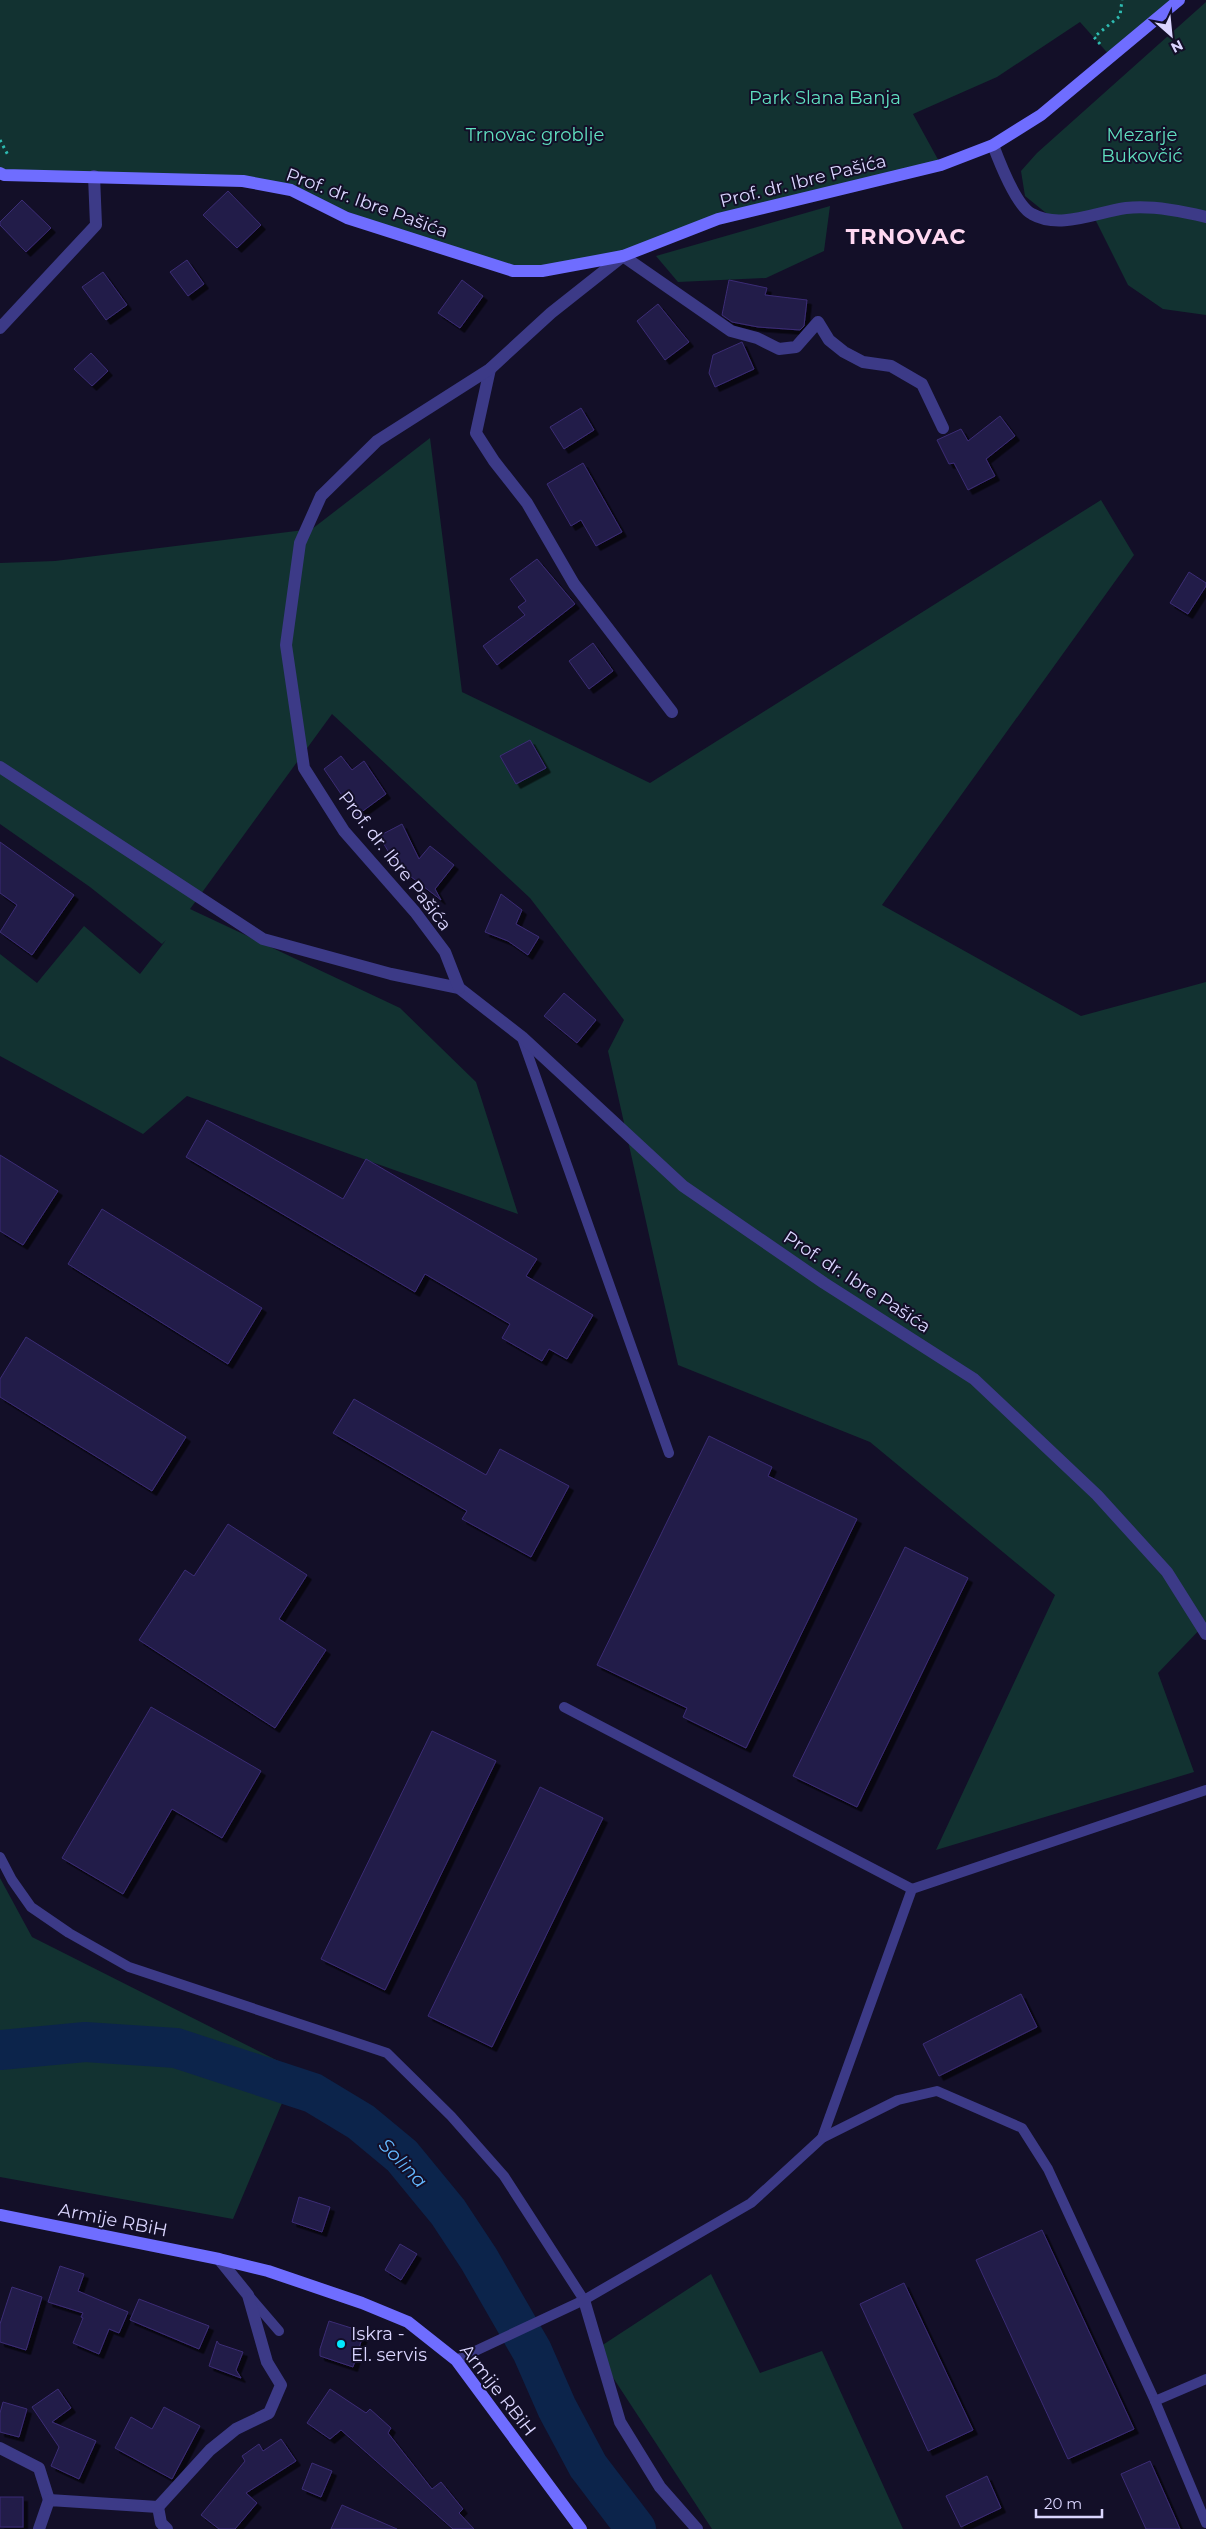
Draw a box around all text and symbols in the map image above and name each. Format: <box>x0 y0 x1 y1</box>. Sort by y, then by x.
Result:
north arrow <box>1146 10 1196 60</box>
text: N <box>1168 36 1186 57</box>
park label: Park Slana Banja <box>749 87 901 109</box>
park label: Trnovac groblje <box>466 124 604 146</box>
park label: Mezarje Bukovčić <box>1101 124 1183 167</box>
street label: Prof. dr. Ibre Pašića <box>717 150 889 212</box>
street label: Prof. dr. Ibre Pašića <box>283 163 451 243</box>
district label: TRNOVAC <box>846 223 966 250</box>
street label: Prof. dr. Ibre Pašića <box>334 787 456 935</box>
street label: Prof. dr. Ibre Pašića <box>779 1226 935 1338</box>
water label: Solina <box>374 2134 432 2192</box>
street label: Armije RBiH <box>57 2199 169 2241</box>
place label: Iskra - El. servis <box>351 2323 427 2366</box>
marker: Iskra - El. servis <box>335 2338 347 2350</box>
street label: Armije RBiH <box>455 2340 541 2440</box>
scale bar <box>1036 2486 1102 2518</box>
text: 20 m <box>1044 2494 1082 2513</box>

